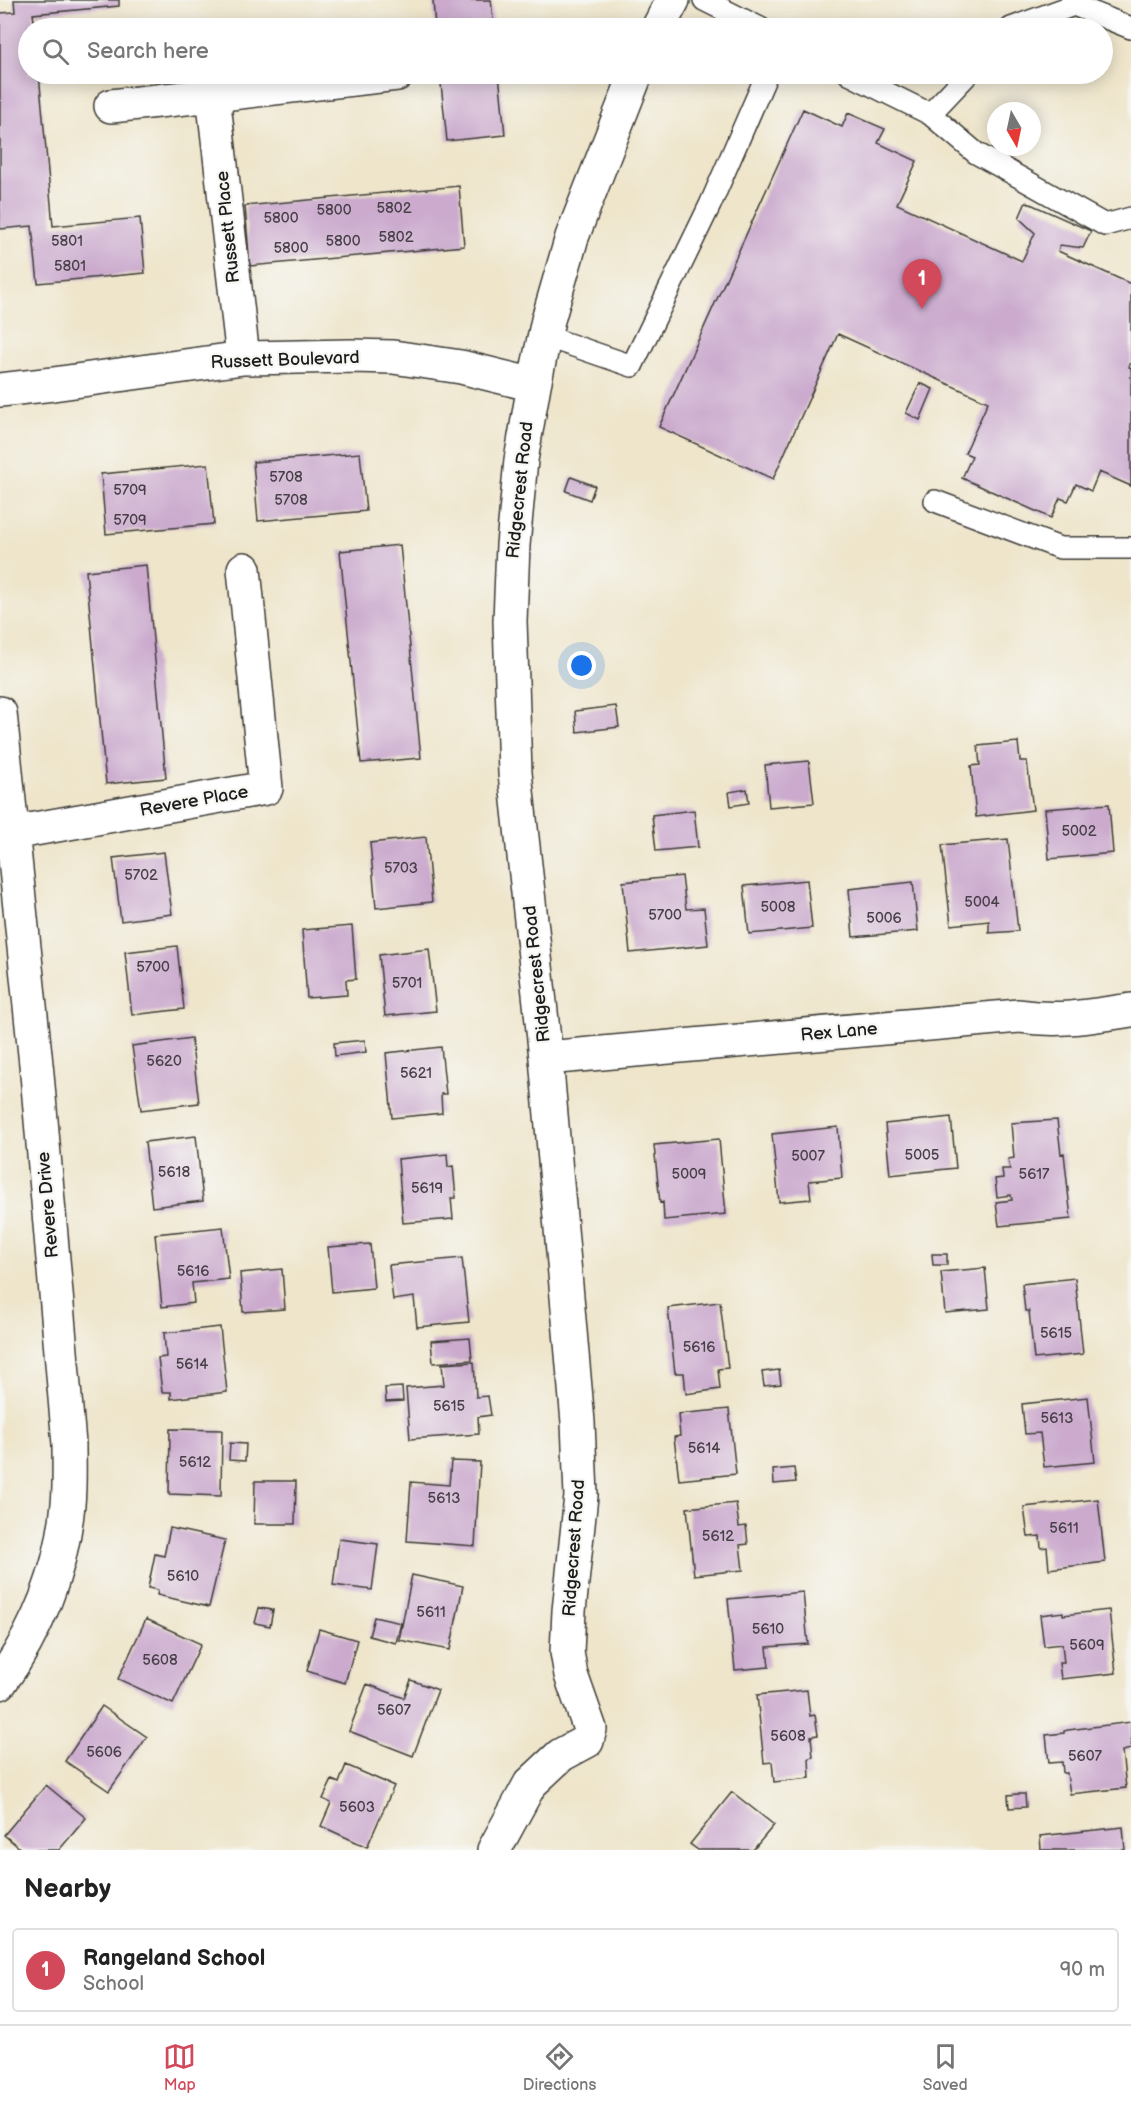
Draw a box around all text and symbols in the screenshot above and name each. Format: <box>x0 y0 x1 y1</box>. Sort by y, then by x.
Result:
search box <box>18 18 1113 84</box>
icon: search <box>39 35 72 68</box>
text: Search here <box>87 38 209 65</box>
north arrow <box>987 102 1041 156</box>
street label: Russett Place <box>212 169 244 284</box>
house number: 5802 <box>376 199 412 218</box>
house number: 5800 <box>317 201 352 220</box>
house number: 5800 <box>264 209 299 228</box>
house number: 5802 <box>378 228 414 247</box>
house number: 5801 <box>51 232 83 251</box>
house number: 5800 <box>326 232 361 251</box>
house number: 5800 <box>274 239 309 258</box>
house number: 5801 <box>54 257 86 276</box>
pin: 1 <box>902 260 942 309</box>
street label: Russett Boulevard <box>210 347 360 373</box>
street label: Ridgecrest Road <box>502 420 538 560</box>
house number: 5708 <box>269 468 303 487</box>
house number: 5709 <box>113 481 147 500</box>
house number: 5708 <box>274 491 308 510</box>
house number: 5709 <box>113 511 147 530</box>
your location <box>567 651 596 680</box>
street label: Revere Place <box>138 781 250 821</box>
house number: 5002 <box>1061 822 1097 841</box>
house number: 5703 <box>384 859 418 878</box>
house number: 5702 <box>124 866 158 885</box>
house number: 5004 <box>964 893 1000 912</box>
house number: 5008 <box>761 898 796 917</box>
street label: Ridgecrest Road <box>519 904 555 1044</box>
house number: 5700 <box>648 906 682 925</box>
house number: 5006 <box>866 909 902 928</box>
house number: 5700 <box>136 958 170 977</box>
house number: 5701 <box>392 974 422 993</box>
street label: Rex Lane <box>800 1018 879 1046</box>
house number: 5620 <box>146 1052 182 1071</box>
house number: 5621 <box>400 1064 432 1083</box>
house number: 5005 <box>905 1146 939 1165</box>
house number: 5007 <box>791 1147 825 1166</box>
street label: Revere Drive <box>33 1151 63 1259</box>
house number: 5618 <box>158 1163 190 1182</box>
house number: 5009 <box>672 1165 706 1184</box>
house number: 5617 <box>1019 1165 1050 1184</box>
house number: 5619 <box>411 1179 443 1198</box>
house number: 5616 <box>177 1262 209 1281</box>
house number: 5615 <box>1040 1324 1072 1343</box>
house number: 5616 <box>683 1338 715 1357</box>
house number: 5614 <box>176 1355 208 1374</box>
house number: 5615 <box>433 1397 465 1416</box>
house number: 5613 <box>1041 1409 1073 1428</box>
house number: 5614 <box>688 1439 720 1458</box>
house number: 5612 <box>179 1453 211 1472</box>
street label: Ridgecrest Road <box>559 1479 589 1617</box>
house number: 5613 <box>428 1489 460 1508</box>
house number: 5611 <box>1049 1519 1079 1538</box>
house number: 5612 <box>702 1527 734 1546</box>
house number: 5610 <box>167 1567 199 1586</box>
house number: 5611 <box>416 1603 446 1622</box>
house number: 5610 <box>752 1620 784 1639</box>
house number: 5609 <box>1069 1636 1105 1655</box>
house number: 5608 <box>142 1651 178 1670</box>
house number: 5607 <box>377 1701 412 1720</box>
house number: 5608 <box>770 1727 806 1746</box>
house number: 5606 <box>86 1743 122 1762</box>
house number: 5607 <box>1068 1747 1103 1766</box>
house number: 5603 <box>339 1798 375 1817</box>
text: Nearby <box>24 1874 111 1905</box>
text: Rangeland School <box>83 1945 265 1972</box>
text: 1 <box>41 1958 50 1982</box>
text: 90 m <box>1060 1958 1105 1982</box>
text: School <box>83 1972 144 1996</box>
tab: Map <box>163 2040 196 2095</box>
tab: Directions <box>523 2040 596 2095</box>
tab: Saved <box>923 2040 968 2095</box>

